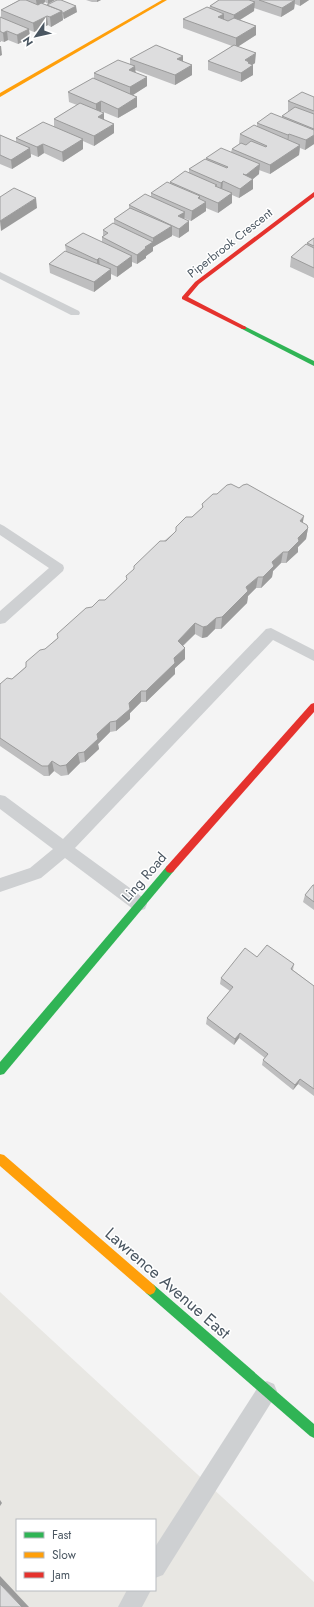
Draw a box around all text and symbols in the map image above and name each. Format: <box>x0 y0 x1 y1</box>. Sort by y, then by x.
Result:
north arrow <box>16 16 56 56</box>
text: N <box>19 33 37 50</box>
street label: Piperbrook Crescent <box>184 204 277 282</box>
street label: Ling Road <box>117 848 171 906</box>
street label: Lawrence Avenue East <box>100 1222 236 1344</box>
legend <box>16 1519 156 1591</box>
text: Fast <box>52 1526 71 1544</box>
text: Slow <box>52 1546 77 1564</box>
text: Jam <box>50 1566 70 1584</box>

